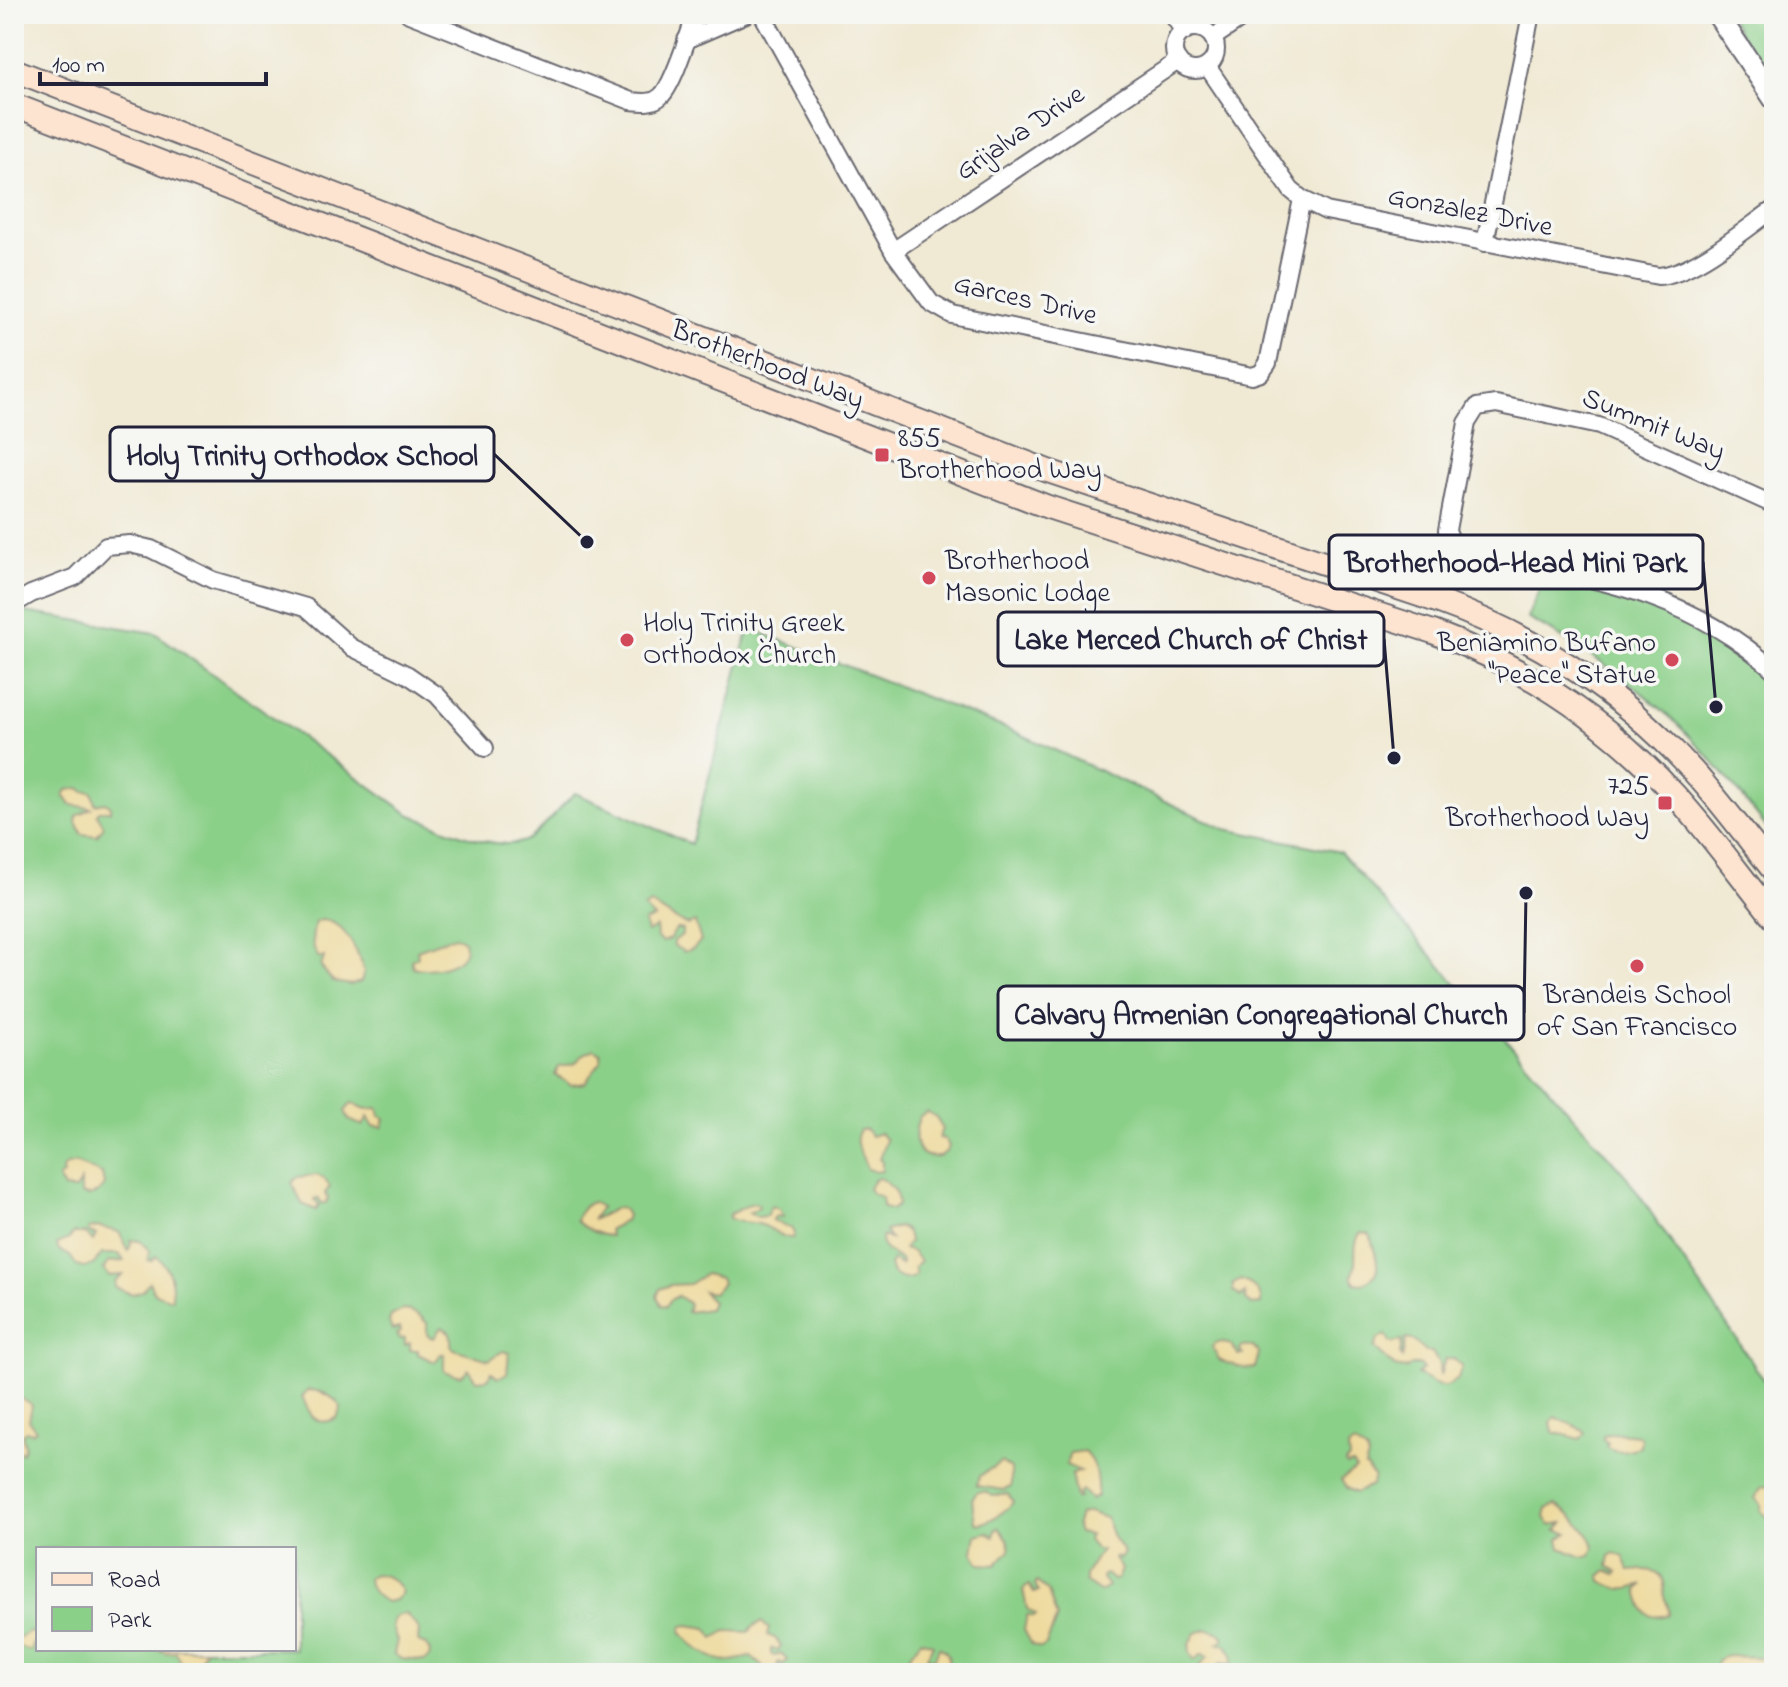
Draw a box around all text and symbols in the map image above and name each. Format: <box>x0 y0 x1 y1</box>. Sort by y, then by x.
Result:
scale bar <box>40 36 266 86</box>
text: 100 m <box>52 49 105 84</box>
street label: Grijalva Drive <box>948 75 1094 192</box>
street label: Gonzalez Drive <box>1384 177 1556 249</box>
street label: Garces Drive <box>949 265 1101 338</box>
street label: Brotherhood Way <box>664 310 869 422</box>
street label: Summit Way <box>1575 379 1731 473</box>
place label: 855 Brotherhood Way <box>897 419 1102 492</box>
callout: Holy Trinity Orthodox School <box>110 427 494 481</box>
text: Holy Trinity Orthodox School <box>126 436 478 480</box>
marker: 855 Brotherhood Way <box>873 446 891 464</box>
callout: Brotherhood-Head Mini Park <box>1329 535 1703 589</box>
place label: Brotherhood Masonic Lodge <box>944 542 1110 615</box>
text: Brotherhood-Head Mini Park <box>1343 543 1688 587</box>
marker: Brotherhood Masonic Lodge <box>920 569 938 587</box>
place label: Holy Trinity Greek Orthodox Church <box>643 604 845 677</box>
callout: Lake Merced Church of Christ <box>998 612 1384 666</box>
text: Lake Merced Church of Christ <box>1014 620 1369 664</box>
place label: Beniamino Bufano "Peace" Statue <box>1436 624 1656 697</box>
marker: Holy Trinity Greek Orthodox Church <box>618 631 636 649</box>
marker: Beniamino Bufano "Peace" Statue <box>1663 651 1681 669</box>
place label: 725 Brotherhood Way <box>1444 767 1649 840</box>
marker: 725 Brotherhood Way <box>1656 794 1674 812</box>
marker: Brandeis School of San Francisco <box>1628 957 1646 975</box>
place label: Brandeis School of San Francisco <box>1537 976 1737 1049</box>
callout: Calvary Armenian Congregational Church <box>998 986 1524 1040</box>
text: Calvary Armenian Congregational Church <box>1014 995 1508 1040</box>
legend <box>36 1547 296 1651</box>
text: Road <box>108 1564 161 1599</box>
text: Park <box>108 1604 152 1639</box>

